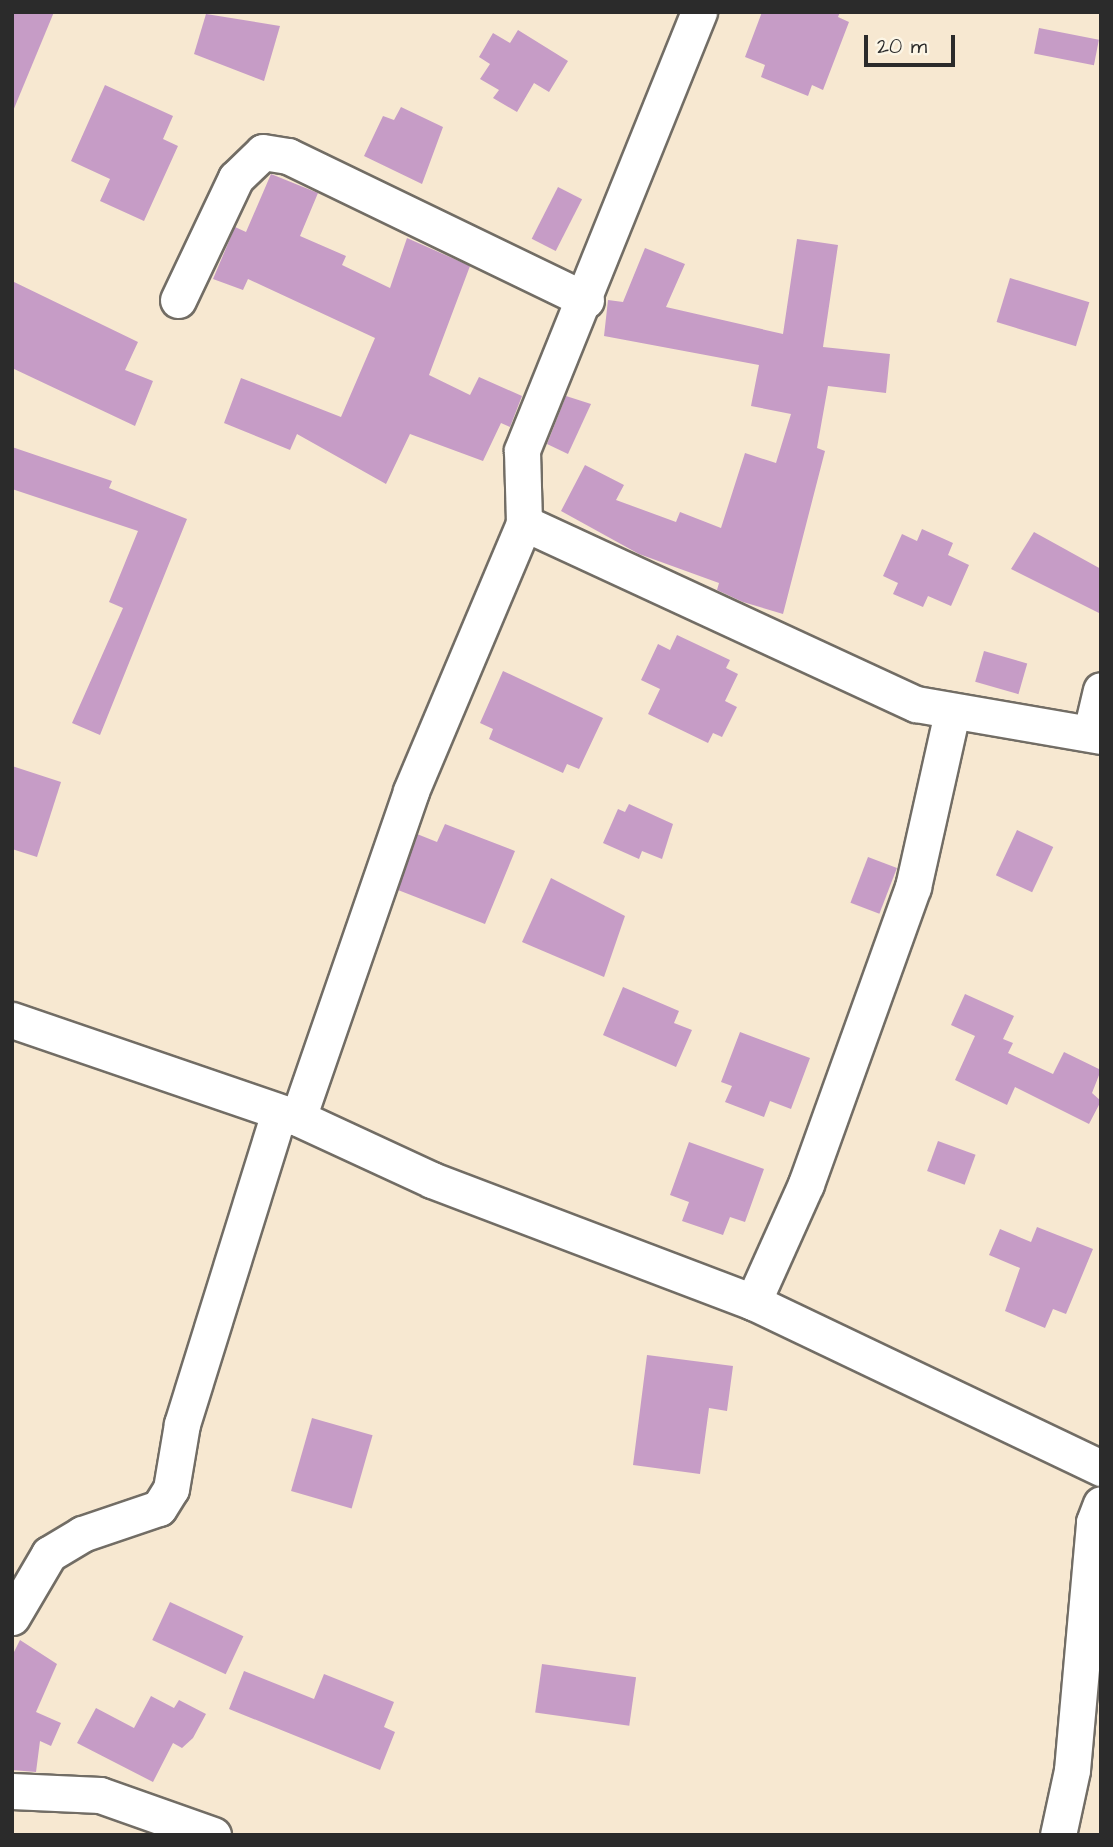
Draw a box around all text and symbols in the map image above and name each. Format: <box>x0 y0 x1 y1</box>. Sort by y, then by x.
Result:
scale bar <box>868 21 959 65</box>
text: 20 m <box>877 32 927 61</box>

